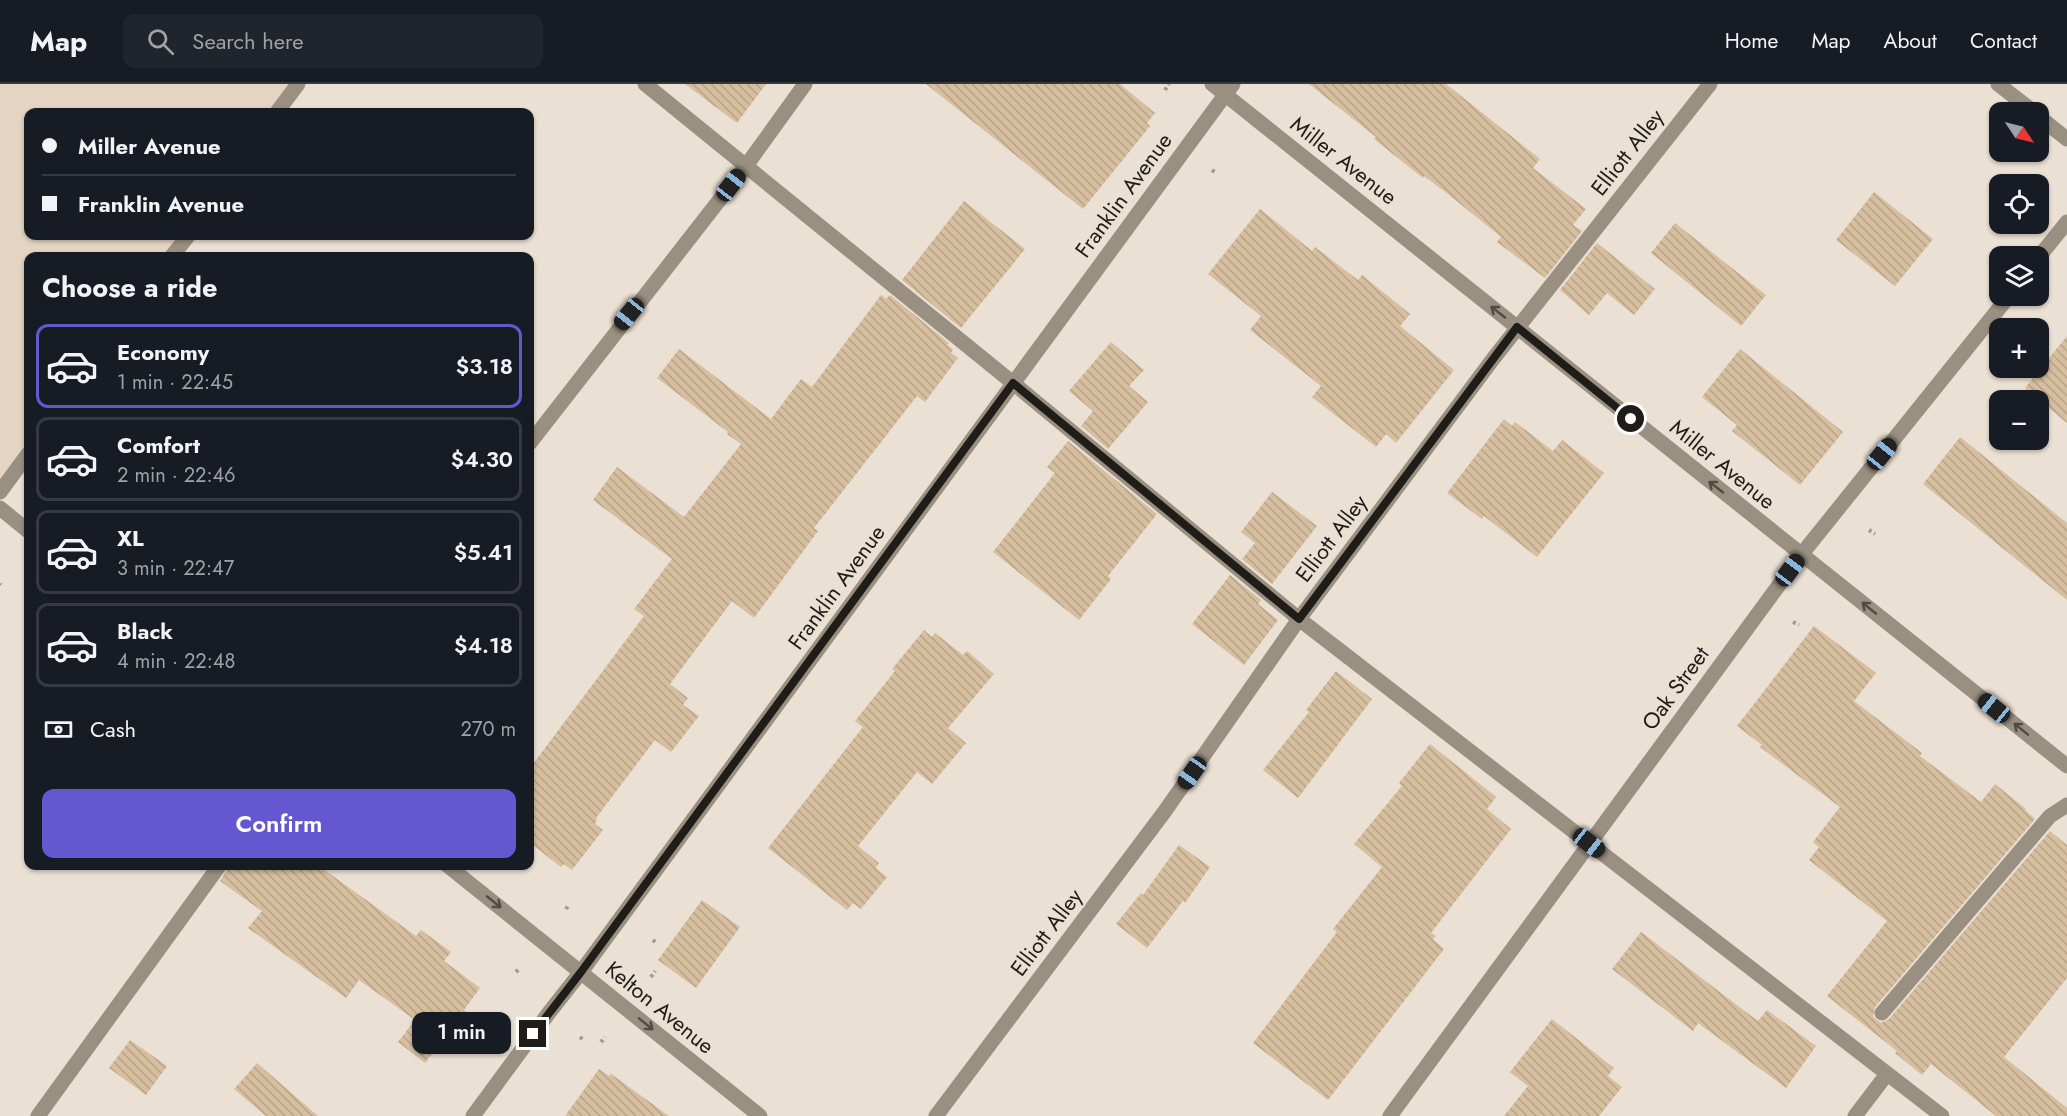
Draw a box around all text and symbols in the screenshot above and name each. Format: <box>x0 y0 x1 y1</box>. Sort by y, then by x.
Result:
search box <box>123 14 543 68</box>
text: Map <box>30 21 87 62</box>
icon: search <box>144 25 177 58</box>
text: Search here <box>192 25 304 57</box>
text: Home <box>1725 26 1778 56</box>
text: Map <box>1811 26 1851 56</box>
text: About <box>1884 26 1937 56</box>
text: Contact <box>1970 26 2037 56</box>
street label: Elliott Alley <box>1583 102 1671 202</box>
north arrow <box>1989 102 2049 162</box>
map controls <box>1989 102 2049 450</box>
street label: Miller Avenue <box>1284 108 1404 212</box>
street label: Franklin Avenue <box>1067 126 1179 264</box>
text: Miller Avenue <box>78 130 221 162</box>
car <box>713 165 749 205</box>
button: locate <box>1989 174 2049 234</box>
text: Franklin Avenue <box>78 188 244 220</box>
button: layers <box>1989 246 2049 306</box>
text: Choose a ride <box>42 268 217 307</box>
car <box>611 294 647 334</box>
one-way arrow <box>1491 305 1507 318</box>
button: + <box>1989 318 2049 378</box>
text: Economy <box>117 336 209 368</box>
icon: car <box>45 339 99 393</box>
text: $3.18 <box>456 350 513 382</box>
text: 1 min · 22:45 <box>117 368 233 397</box>
button: − <box>1989 390 2049 450</box>
route start <box>1617 405 1644 432</box>
street label: Miller Avenue <box>1663 411 1783 517</box>
text: Comfort <box>117 429 200 461</box>
icon: car <box>45 432 99 486</box>
car <box>1864 434 1900 474</box>
text: $4.30 <box>451 443 513 475</box>
text: 2 min · 22:46 <box>117 461 236 490</box>
one-way arrow <box>1708 480 1724 493</box>
street label: Elliott Alley <box>1287 487 1375 589</box>
street label: Franklin Avenue <box>780 518 892 656</box>
text: XL <box>117 522 144 554</box>
icon: car <box>45 525 99 579</box>
text: $5.41 <box>454 536 513 568</box>
car <box>1772 550 1808 590</box>
text: 3 min · 22:47 <box>117 554 234 583</box>
one-way arrow <box>1861 601 1877 614</box>
text: Black <box>117 615 173 647</box>
icon: car <box>45 618 99 672</box>
text: $4.18 <box>454 629 513 661</box>
street label: Oak Street <box>1634 639 1717 737</box>
text: 4 min · 22:48 <box>117 647 235 676</box>
car <box>1974 690 2014 726</box>
icon: cash <box>42 713 75 746</box>
text: Cash <box>90 713 136 745</box>
text: 270 m <box>461 715 516 744</box>
one-way arrow <box>2013 723 2029 736</box>
car <box>1174 753 1210 793</box>
button: Confirm <box>42 789 516 858</box>
car <box>1569 825 1609 861</box>
street label: Elliott Alley <box>1002 881 1090 983</box>
one-way arrow <box>485 895 501 908</box>
street label: Kelton Avenue <box>599 953 721 1061</box>
callout: 1 min <box>413 1013 512 1055</box>
one-way arrow <box>638 1017 653 1031</box>
text: 1 min <box>437 1018 486 1047</box>
route end <box>519 1020 546 1047</box>

